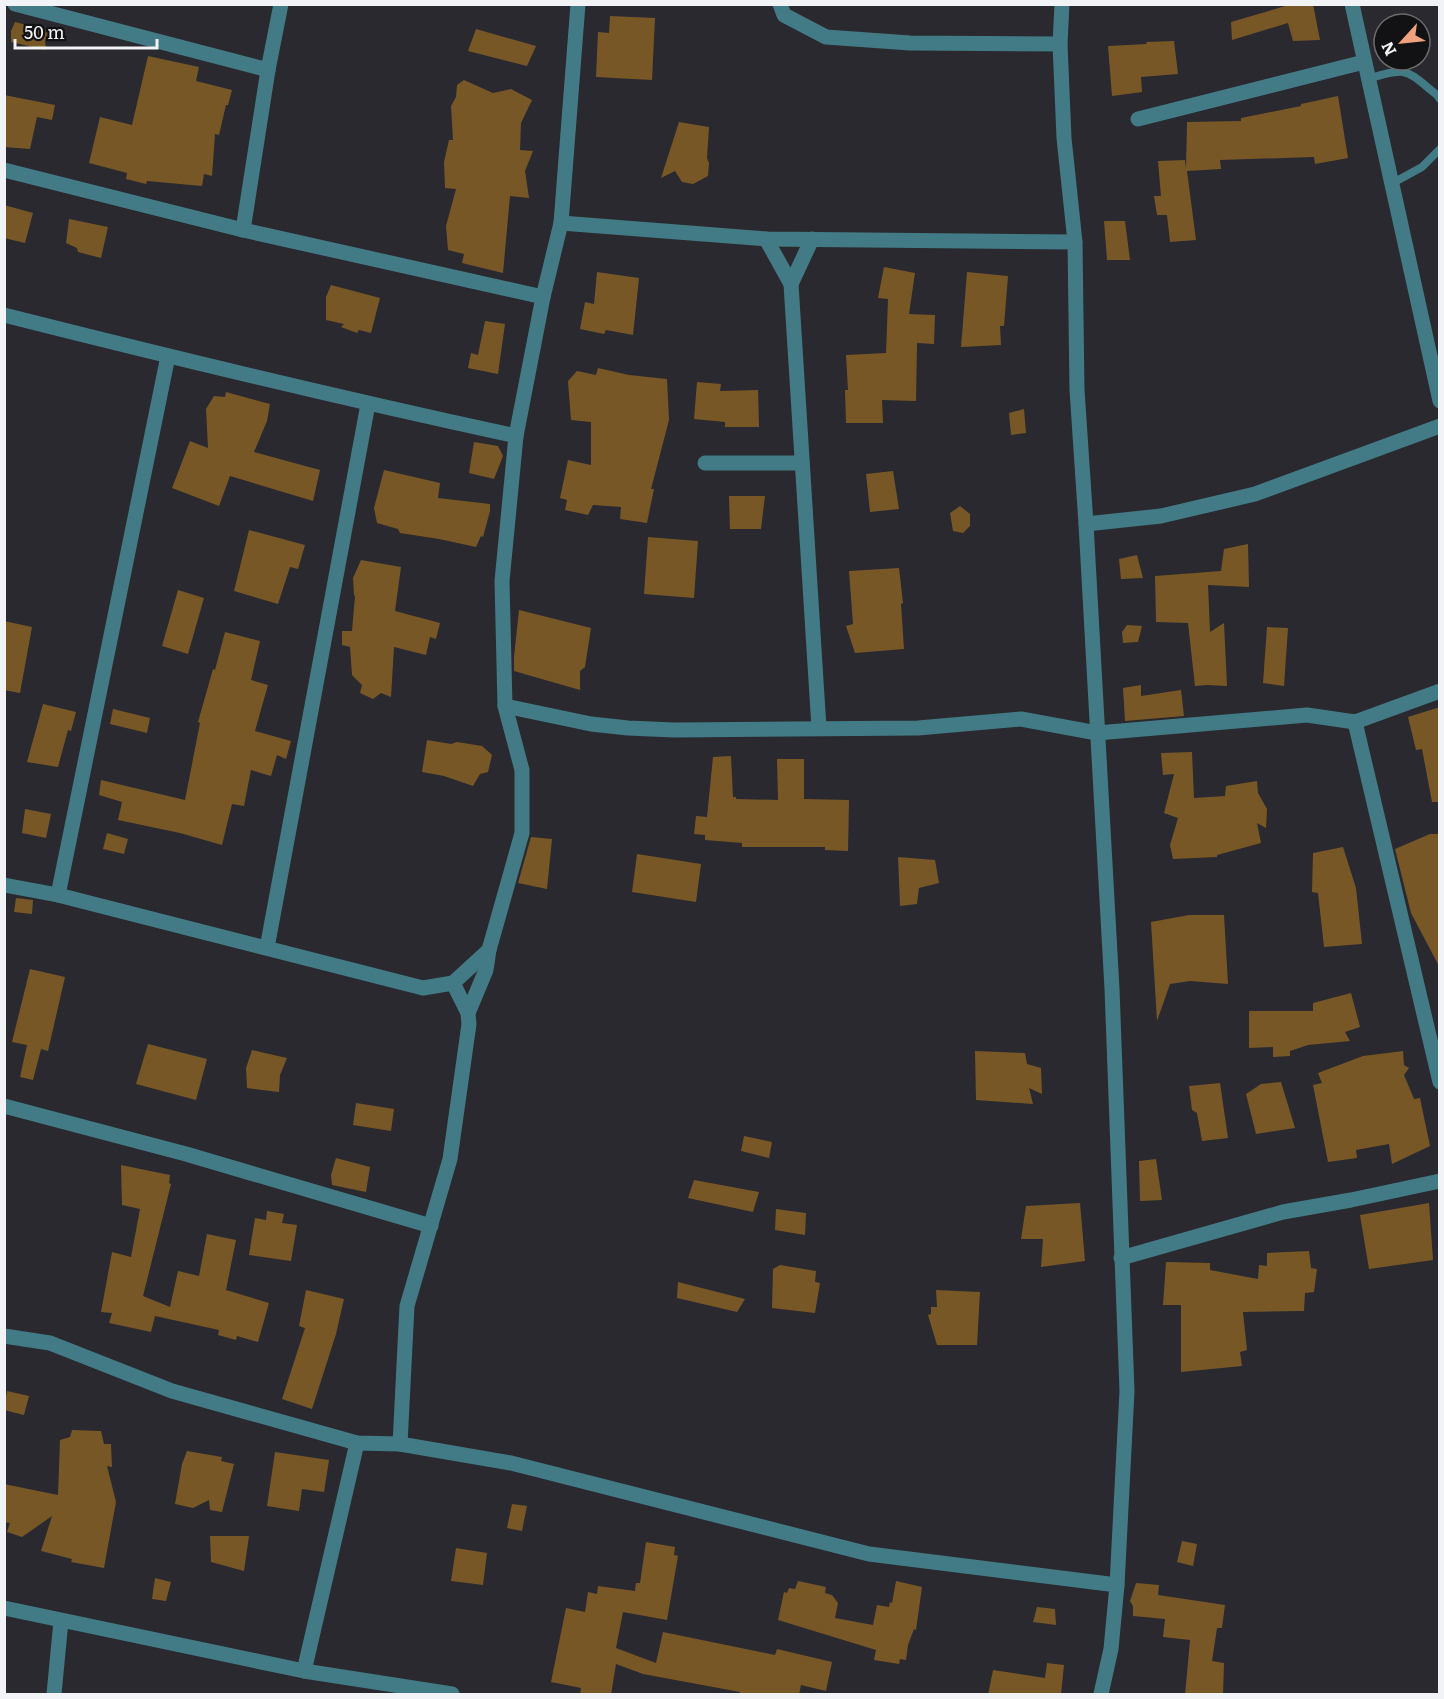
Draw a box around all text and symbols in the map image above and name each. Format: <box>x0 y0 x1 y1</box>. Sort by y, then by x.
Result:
scale bar <box>15 12 158 50</box>
north arrow <box>1372 12 1432 72</box>
text: 50 m <box>24 18 65 45</box>
text: N <box>1374 38 1401 61</box>

